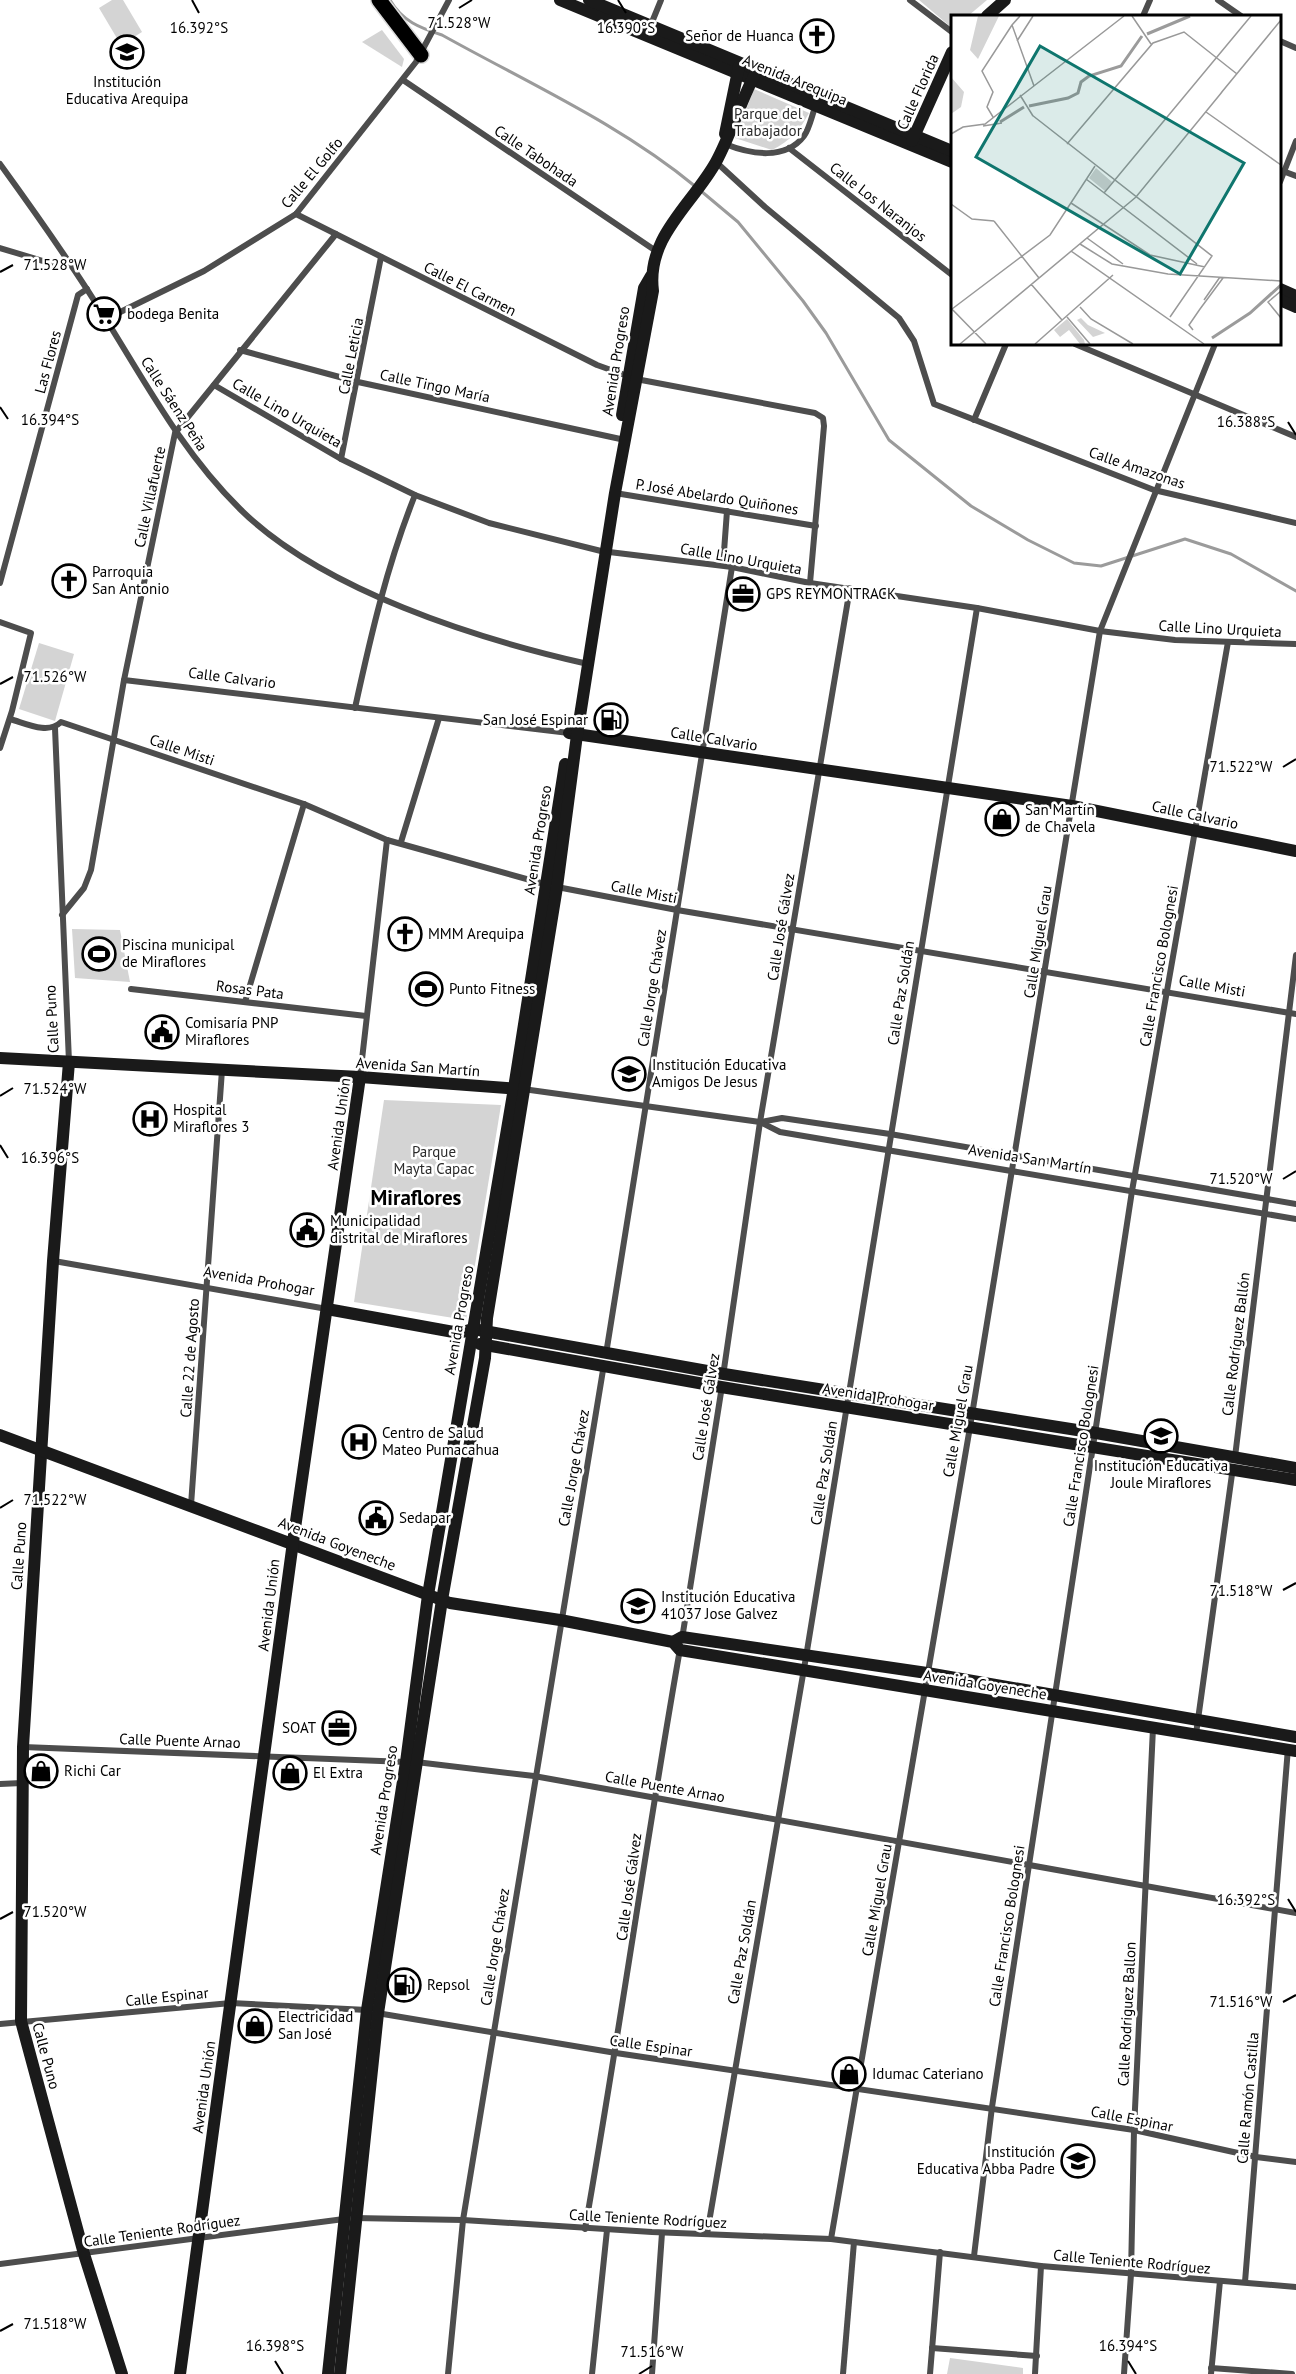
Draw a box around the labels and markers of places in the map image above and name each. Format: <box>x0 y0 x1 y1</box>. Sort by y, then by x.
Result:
church icon: Señor de Huanca <box>799 18 835 54</box>
place label: Señor de Huanca <box>685 26 794 45</box>
school or university icon: Institución Educativa Arequipa <box>109 34 145 70</box>
place label: Institución Educativa Arequipa <box>66 72 188 108</box>
supermarket icon: bodega Benita <box>86 296 122 332</box>
place label: bodega Benita <box>127 304 219 323</box>
place label: Parroquia San Antonio <box>92 562 169 598</box>
church icon: Parroquia San Antonio <box>51 563 87 599</box>
office icon: GPS REYMONTRACK <box>725 576 761 612</box>
place label: GPS REYMONTRACK <box>766 584 896 603</box>
fuel station icon: San José Espinar <box>593 702 629 738</box>
place label: San José Espinar <box>483 710 588 729</box>
place label: San Martín de Chavela <box>1025 800 1095 836</box>
shop icon: San Martín de Chavela <box>984 801 1020 837</box>
church icon: MMM Arequipa <box>387 916 423 952</box>
place label: MMM Arequipa <box>428 924 524 943</box>
place label: Piscina municipal de Miraflores <box>122 935 235 971</box>
sports icon: Piscina municipal de Miraflores <box>81 936 117 972</box>
sports icon: Punto Fitness <box>408 971 444 1007</box>
place label: Punto Fitness <box>449 979 535 998</box>
place label: Comisaría PNP Miraflores <box>185 1013 278 1049</box>
public building icon: Comisaría PNP Miraflores <box>144 1014 180 1050</box>
place label: Institución Educativa Amigos De Jesus <box>652 1055 786 1091</box>
school or university icon: Institución Educativa Amigos De Jesus <box>611 1056 647 1092</box>
place label: Hospital Miraflores 3 <box>173 1100 249 1136</box>
hospital icon: Hospital Miraflores 3 <box>132 1101 168 1137</box>
place label: Municipalidad distrital de Miraflores <box>330 1211 467 1247</box>
public building icon: Municipalidad distrital de Miraflores <box>289 1212 325 1248</box>
school or university icon: Institución Educativa Joule Miraflores <box>1143 1418 1179 1454</box>
place label: Centro de Salud Mateo Pumacahua <box>382 1423 499 1459</box>
hospital icon: Centro de Salud Mateo Pumacahua <box>341 1424 377 1460</box>
place label: Institución Educativa Joule Miraflores <box>1094 1456 1228 1492</box>
public building icon: Sedapar <box>358 1500 394 1536</box>
place label: Sedapar <box>399 1508 451 1527</box>
place label: Institución Educativa 41037 Jose Galvez <box>661 1587 795 1623</box>
school or university icon: Institución Educativa 41037 Jose Galvez <box>620 1588 656 1624</box>
office icon: SOAT <box>321 1710 357 1746</box>
place label: SOAT <box>282 1718 317 1737</box>
shop icon: Richi Car <box>23 1753 59 1789</box>
shop icon: El Extra <box>272 1755 308 1791</box>
place label: Richi Car <box>64 1761 121 1780</box>
place label: El Extra <box>313 1763 363 1782</box>
fuel station icon: Repsol <box>386 1967 422 2003</box>
place label: Repsol <box>427 1975 470 1994</box>
place label: Electricidad San José <box>278 2007 353 2043</box>
shop icon: Electricidad San José <box>237 2008 273 2044</box>
shop icon: Idumac Cateriano <box>831 2056 867 2092</box>
place label: Idumac Cateriano <box>872 2064 984 2083</box>
place label: Institución Educativa Abba Padre <box>917 2142 1055 2178</box>
school or university icon: Institución Educativa Abba Padre <box>1060 2143 1096 2179</box>

